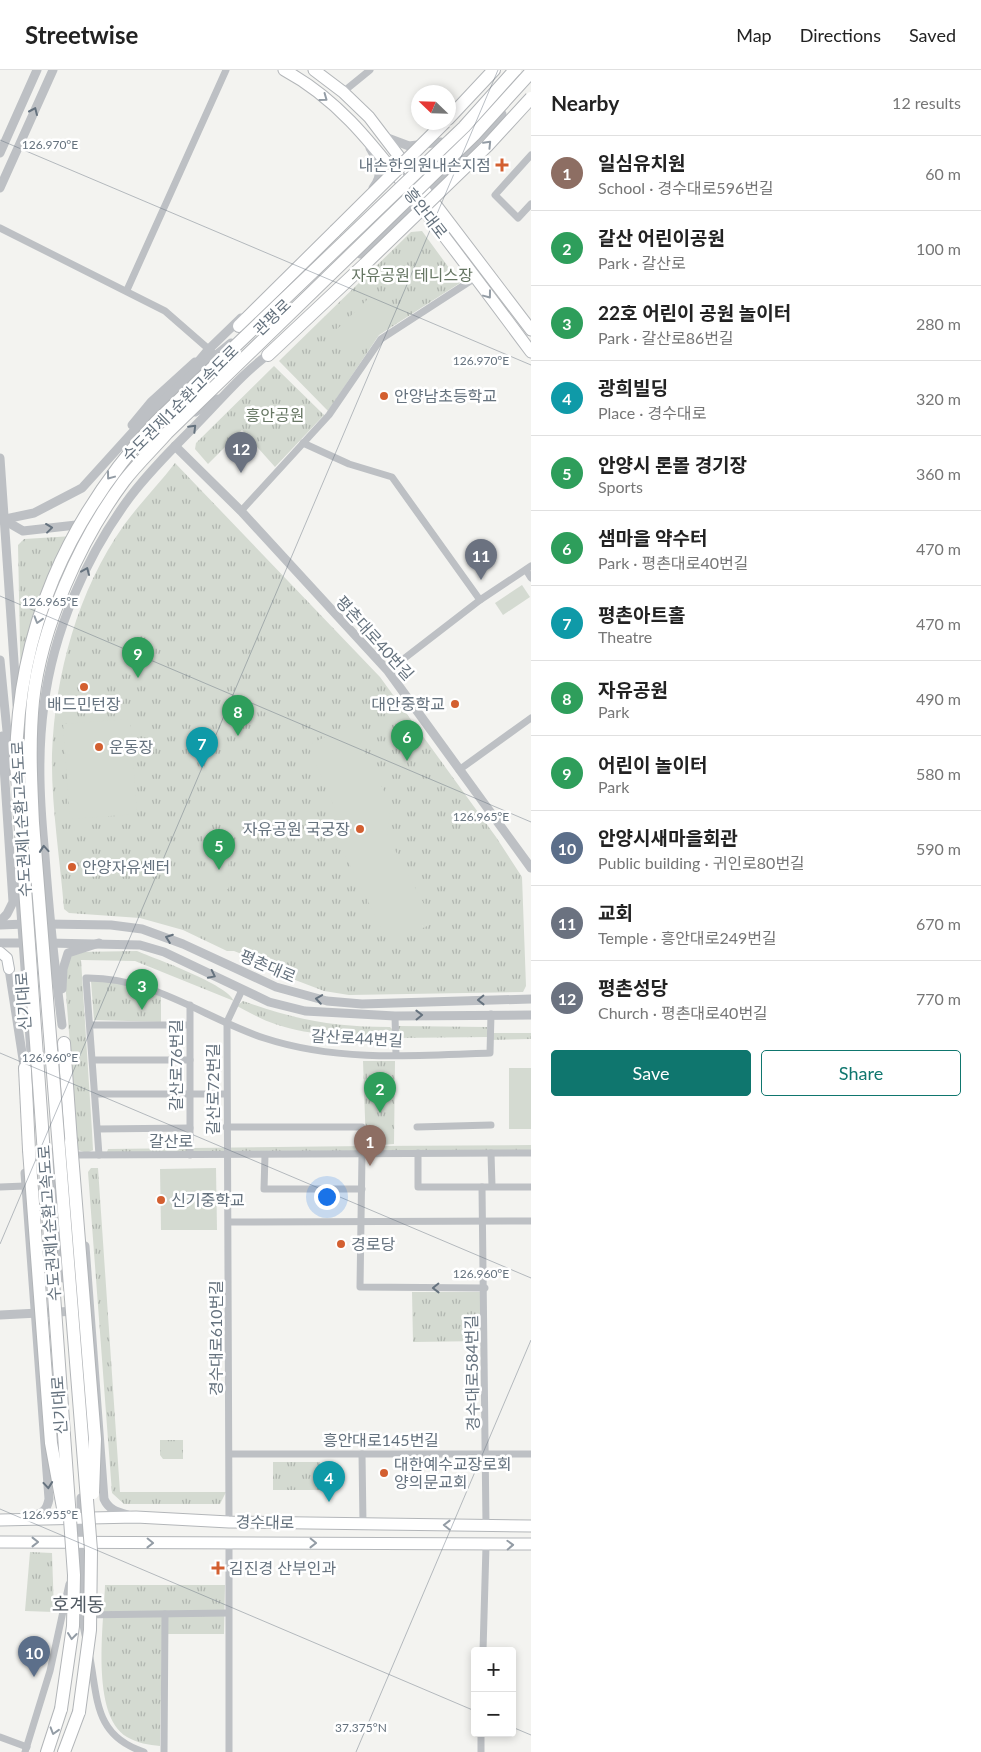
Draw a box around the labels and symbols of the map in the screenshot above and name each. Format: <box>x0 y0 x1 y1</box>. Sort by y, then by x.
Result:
north arrow <box>411 85 456 130</box>
one-way arrow <box>318 92 328 101</box>
one-way arrow <box>28 107 39 116</box>
text: 126.970°E <box>22 137 78 152</box>
one-way arrow <box>482 141 491 150</box>
place label: 내손한의원내손지점 <box>359 155 491 174</box>
marker: 내손한의원내손지점 <box>495 158 509 172</box>
street label: 흥안대로 <box>401 184 452 242</box>
park label: 자유공원 테니스장 <box>351 265 473 284</box>
one-way arrow <box>483 289 491 298</box>
street label: 관평로 <box>249 294 294 339</box>
street label: 수도권제1순환고속도로 <box>118 340 242 465</box>
text: 126.970°E <box>453 353 509 368</box>
place label: 안양남초등학교 <box>394 386 497 405</box>
marker: 안양남초등학교 <box>378 390 390 402</box>
park label: 흥안공원 <box>246 405 304 424</box>
one-way arrow <box>187 425 196 434</box>
pin: 12 <box>225 432 257 473</box>
one-way arrow <box>108 470 116 479</box>
one-way arrow <box>46 523 54 534</box>
pin: 11 <box>465 539 497 580</box>
one-way arrow <box>79 567 90 576</box>
street label: 평촌대로40번길 <box>333 592 418 684</box>
text: 126.965°E <box>22 594 78 609</box>
one-way arrow <box>33 616 43 624</box>
pin: 9 <box>122 637 154 678</box>
marker: 배드민턴장 <box>78 681 90 693</box>
place label: 배드민턴장 <box>47 694 121 713</box>
place label: 대안중학교 <box>371 694 445 713</box>
pin: 8 <box>222 695 254 736</box>
marker: 대안중학교 <box>449 698 461 710</box>
pin: 6 <box>391 720 423 761</box>
pin: 7 <box>186 727 218 768</box>
place label: 운동장 <box>109 737 153 756</box>
street label: 수도권제1순환고속도로 <box>7 740 34 898</box>
marker: 운동장 <box>93 741 105 753</box>
text: 126.965°E <box>453 809 509 824</box>
place label: 자유공원 국궁장 <box>243 819 350 838</box>
marker: 자유공원 국궁장 <box>354 823 366 835</box>
pin: 5 <box>203 829 235 870</box>
one-way arrow <box>39 845 50 853</box>
place label: 안양자유센터 <box>82 857 170 876</box>
marker: 안양자유센터 <box>66 861 78 873</box>
one-way arrow <box>165 934 173 944</box>
street label: 평촌대로 <box>237 945 299 986</box>
pin: 3 <box>126 969 158 1010</box>
one-way arrow <box>207 969 216 979</box>
street label: 신기대로 <box>11 971 34 1031</box>
one-way arrow <box>314 995 323 1005</box>
one-way arrow <box>477 995 484 1005</box>
one-way arrow <box>415 1010 423 1021</box>
street label: 갈산로76번길 <box>166 1019 185 1111</box>
street label: 갈산로44번길 <box>311 1026 404 1049</box>
street label: 갈산로72번길 <box>203 1043 222 1135</box>
text: 126.960°E <box>22 1050 78 1065</box>
pin: 2 <box>364 1072 396 1113</box>
pin: 1 <box>354 1125 386 1166</box>
street label: 갈산로 <box>149 1131 193 1150</box>
street label: 수도권제1순환고속도로 <box>34 1144 63 1302</box>
your location <box>314 1184 340 1210</box>
place label: 신기중학교 <box>171 1190 245 1209</box>
marker: 신기중학교 <box>155 1194 167 1206</box>
place label: 경로당 <box>351 1234 395 1253</box>
marker: 경로당 <box>335 1238 347 1250</box>
text: 126.960°E <box>453 1266 509 1281</box>
street label: 경수대로610번길 <box>206 1280 225 1396</box>
one-way arrow <box>432 1283 440 1294</box>
street label: 경수대로584번길 <box>461 1315 482 1431</box>
street label: 신기대로 <box>47 1375 70 1435</box>
street label: 흥안대로145번길 <box>323 1430 439 1449</box>
place label: 대한예수교장로회 양의문교회 <box>394 1454 512 1491</box>
pin: 4 <box>313 1461 345 1502</box>
marker: 대한예수교장로회 양의문교회 <box>378 1467 390 1479</box>
one-way arrow <box>42 1481 53 1489</box>
text: 126.955°E <box>22 1507 78 1522</box>
street label: 경수대로 <box>235 1511 295 1532</box>
one-way arrow <box>443 1520 451 1530</box>
one-way arrow <box>32 1537 39 1547</box>
one-way arrow <box>146 1538 154 1548</box>
one-way arrow <box>309 1538 317 1548</box>
one-way arrow <box>506 1540 514 1550</box>
place label: 김진경 산부인과 <box>229 1558 336 1577</box>
marker: 김진경 산부인과 <box>211 1561 225 1575</box>
district label: 호계동 <box>52 1592 104 1615</box>
one-way arrow <box>67 1632 78 1640</box>
pin: 10 <box>18 1636 50 1677</box>
text: 37.375°N <box>335 1720 387 1735</box>
one-way arrow <box>50 1726 60 1734</box>

